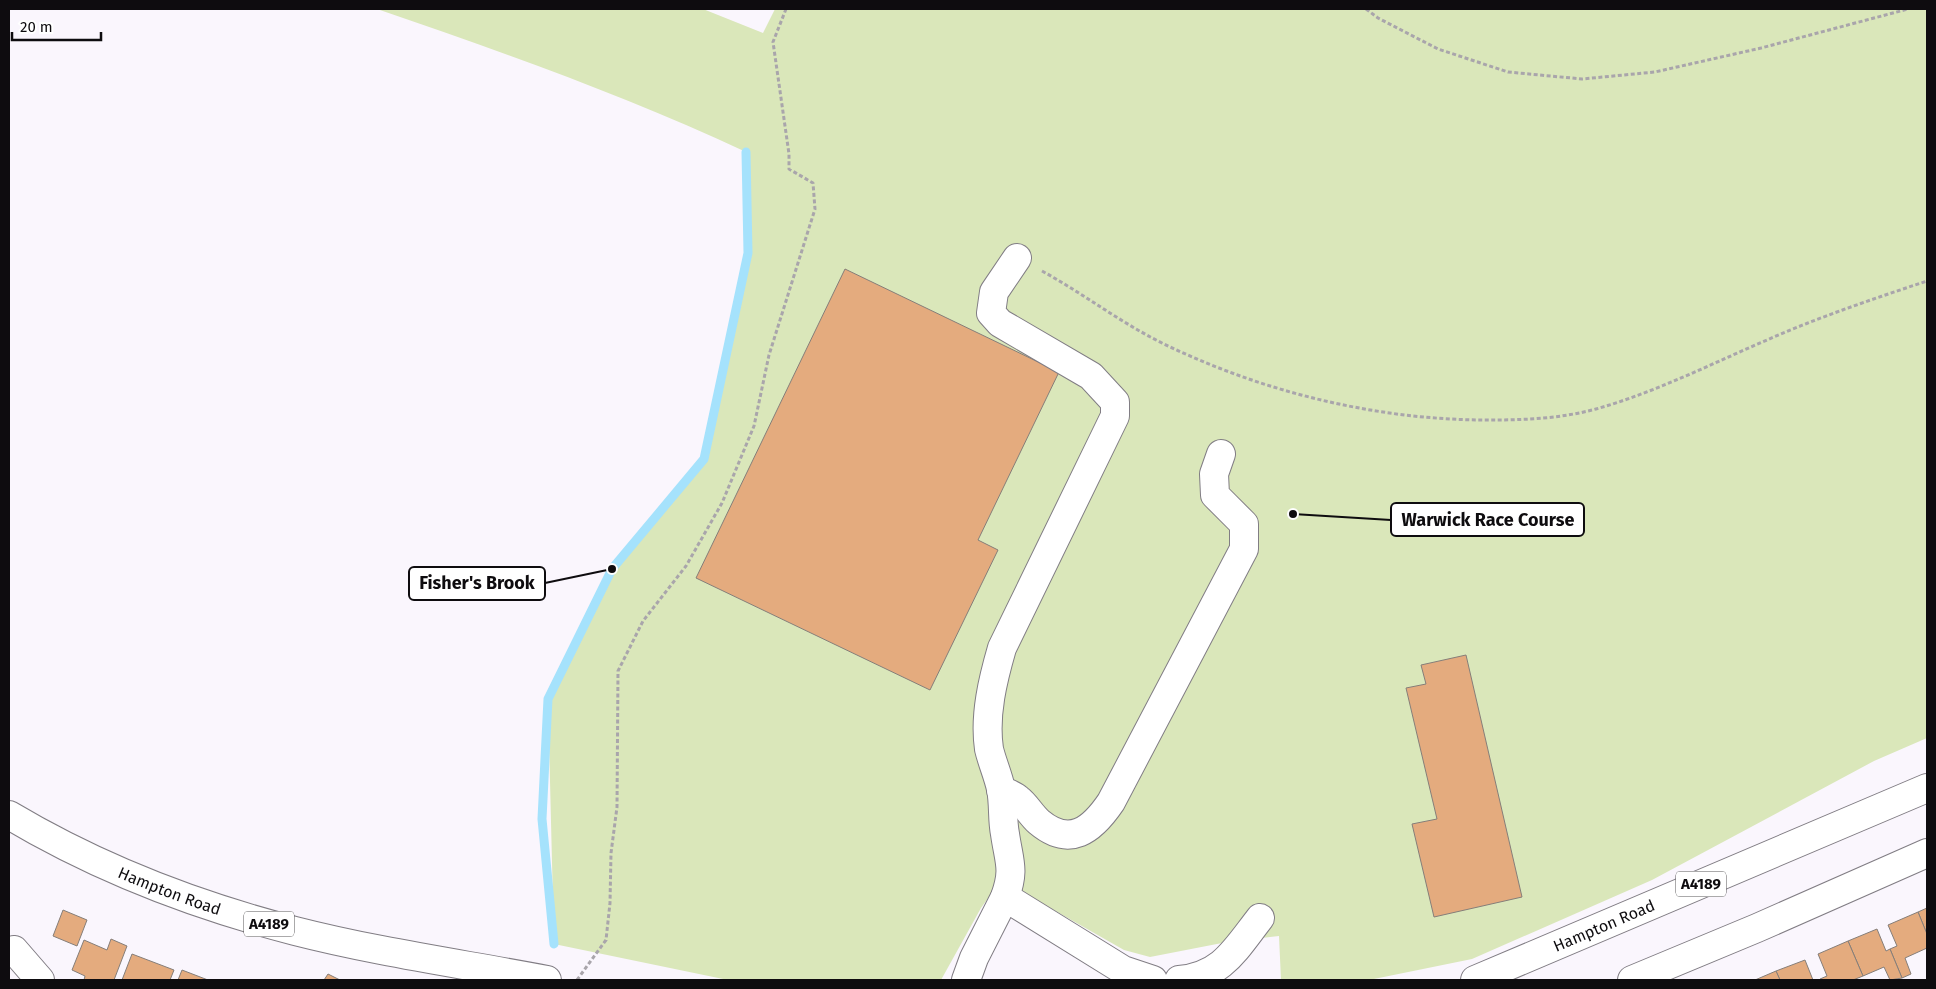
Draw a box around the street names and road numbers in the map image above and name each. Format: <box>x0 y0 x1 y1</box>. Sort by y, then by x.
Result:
street label: Hampton Road <box>115 863 223 919</box>
road number: A4189 <box>1676 872 1726 896</box>
street label: Hampton Road <box>1550 896 1658 956</box>
road number: A4189 <box>244 912 294 936</box>

